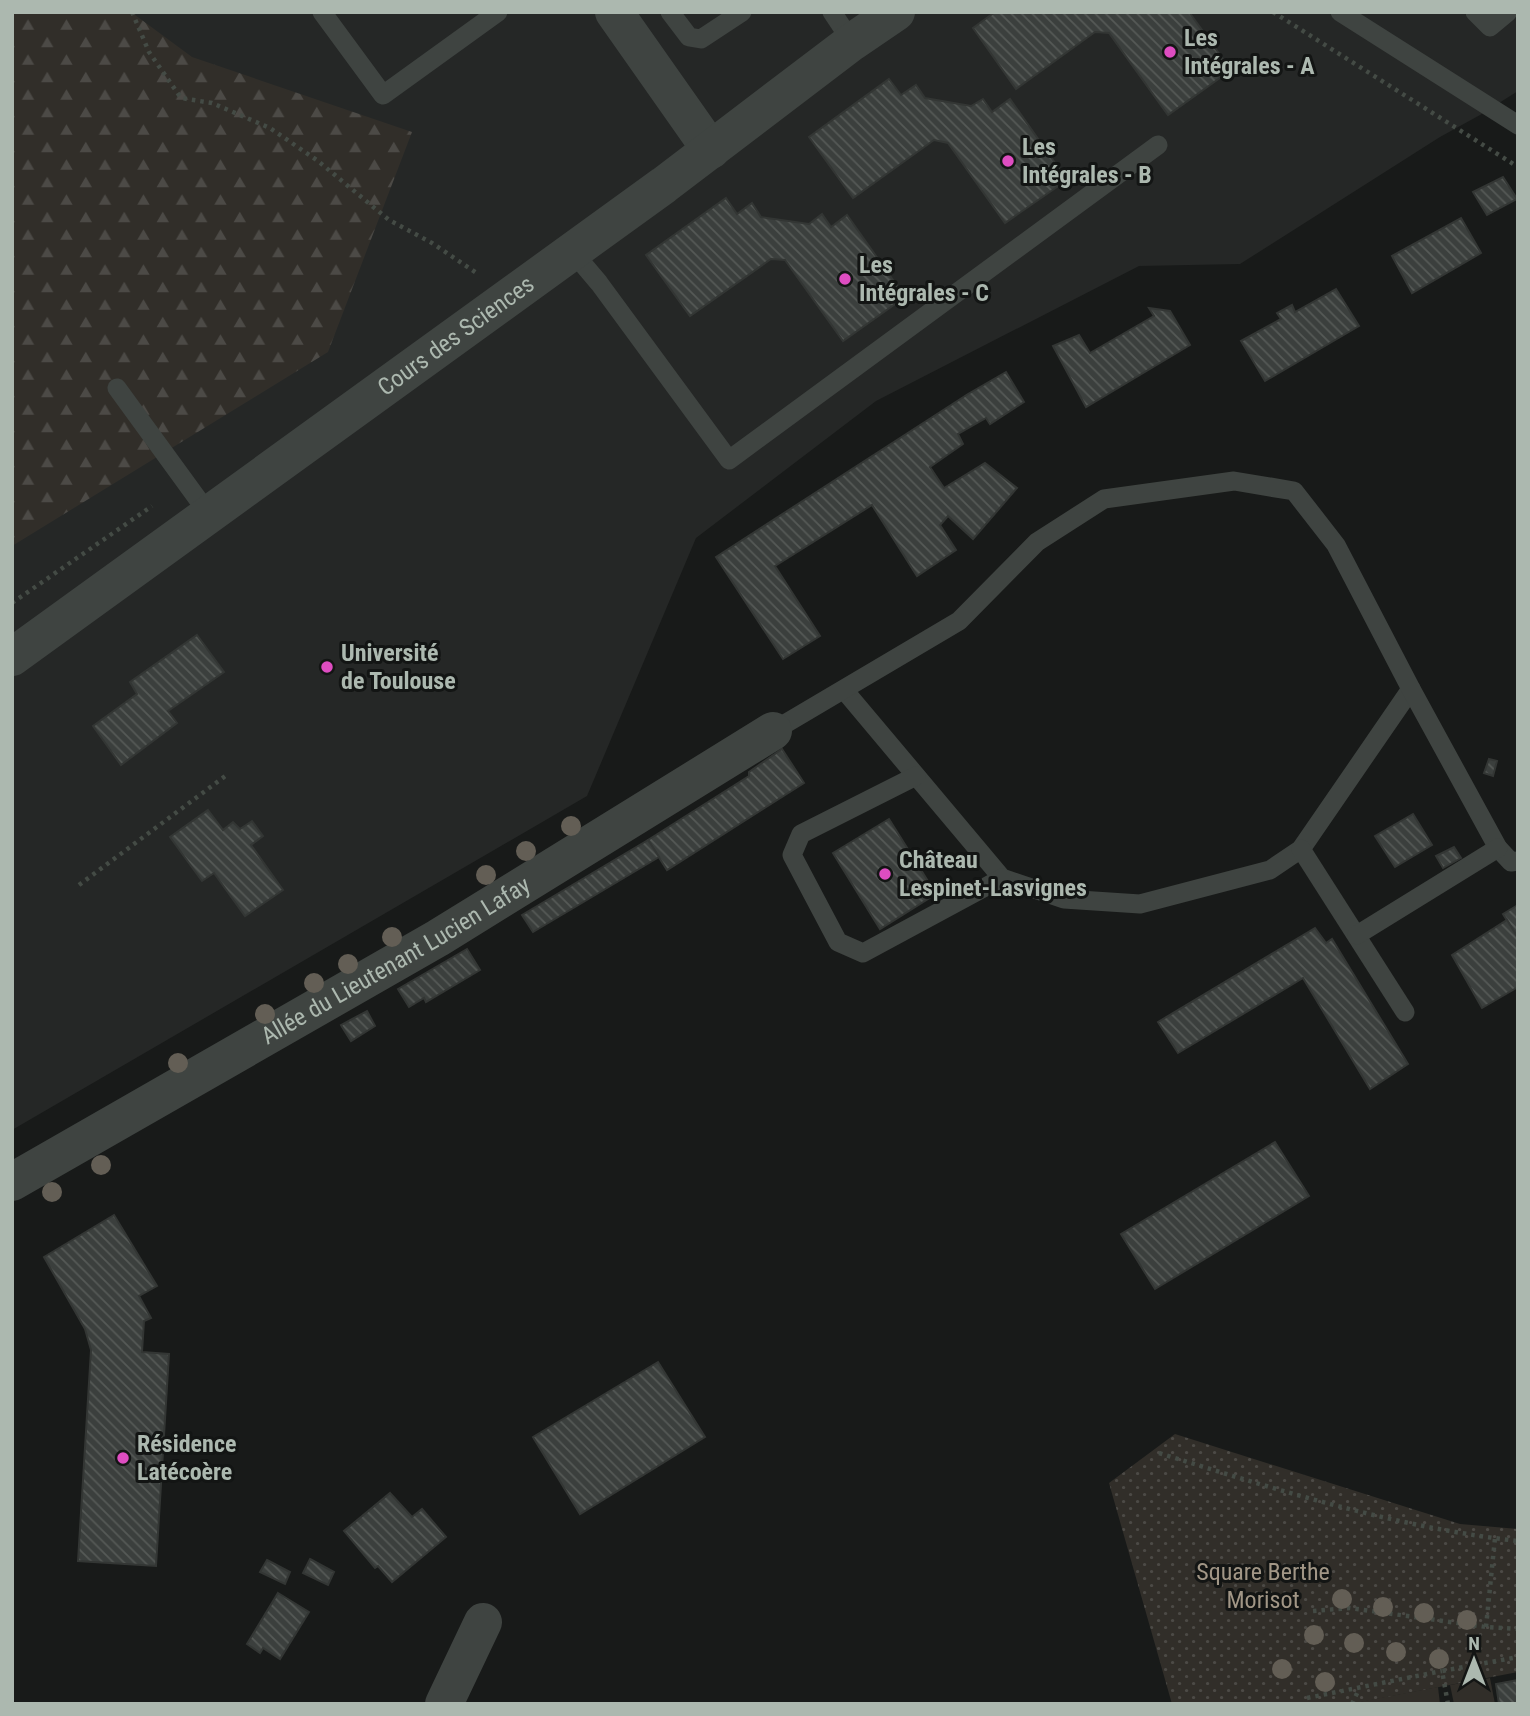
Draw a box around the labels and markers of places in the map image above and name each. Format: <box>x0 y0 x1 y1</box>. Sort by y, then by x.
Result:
place label: Les Intégrales - A <box>1184 24 1315 80</box>
marker: Les Intégrales - A <box>1162 44 1178 60</box>
place label: Les Intégrales - B <box>1022 133 1152 189</box>
marker: Les Intégrales - B <box>1000 153 1016 169</box>
place label: Les Intégrales - C <box>859 251 989 307</box>
marker: Les Intégrales - C <box>837 271 853 287</box>
place label: Université de Toulouse <box>341 639 456 695</box>
marker: Université de Toulouse <box>319 659 335 675</box>
place label: Château Lespinet-Lasvignes <box>899 846 1087 902</box>
marker: Château Lespinet-Lasvignes <box>877 866 893 882</box>
place label: Résidence Latécoère <box>137 1430 236 1486</box>
marker: Résidence Latécoère <box>115 1450 131 1466</box>

